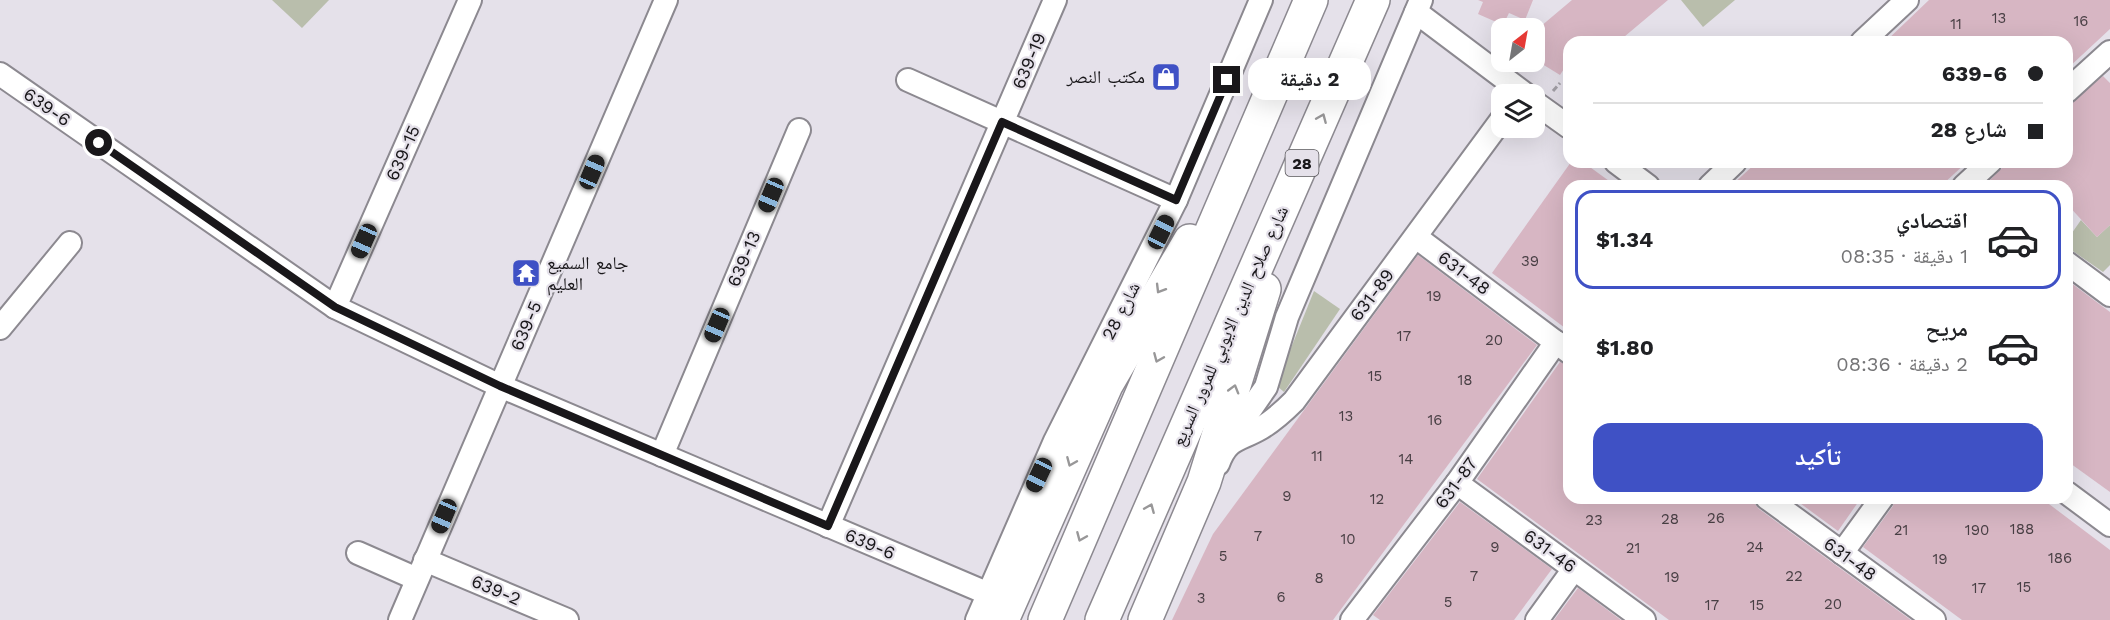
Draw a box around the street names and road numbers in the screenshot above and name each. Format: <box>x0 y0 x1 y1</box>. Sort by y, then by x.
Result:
street label: 639-19 <box>1007 29 1050 92</box>
street label: 639-6 <box>20 83 75 130</box>
street label: 639-15 <box>381 122 424 184</box>
road number: 28 <box>1286 150 1318 176</box>
street label: شارع صلاح الدين الايوبي للمرور السريع <box>1167 202 1296 451</box>
street label: 639-13 <box>722 228 765 290</box>
street label: 631-48 <box>1434 246 1494 299</box>
street label: 631-89 <box>1345 264 1398 325</box>
street label: شارع 28 <box>1097 278 1145 344</box>
street label: 639-5 <box>506 298 545 354</box>
street label: 631-87 <box>1430 453 1481 512</box>
street label: 639-6 <box>842 524 899 563</box>
street label: 631-46 <box>1520 525 1581 577</box>
street label: 631-48 <box>1820 533 1881 585</box>
street label: 639-2 <box>468 570 524 609</box>

